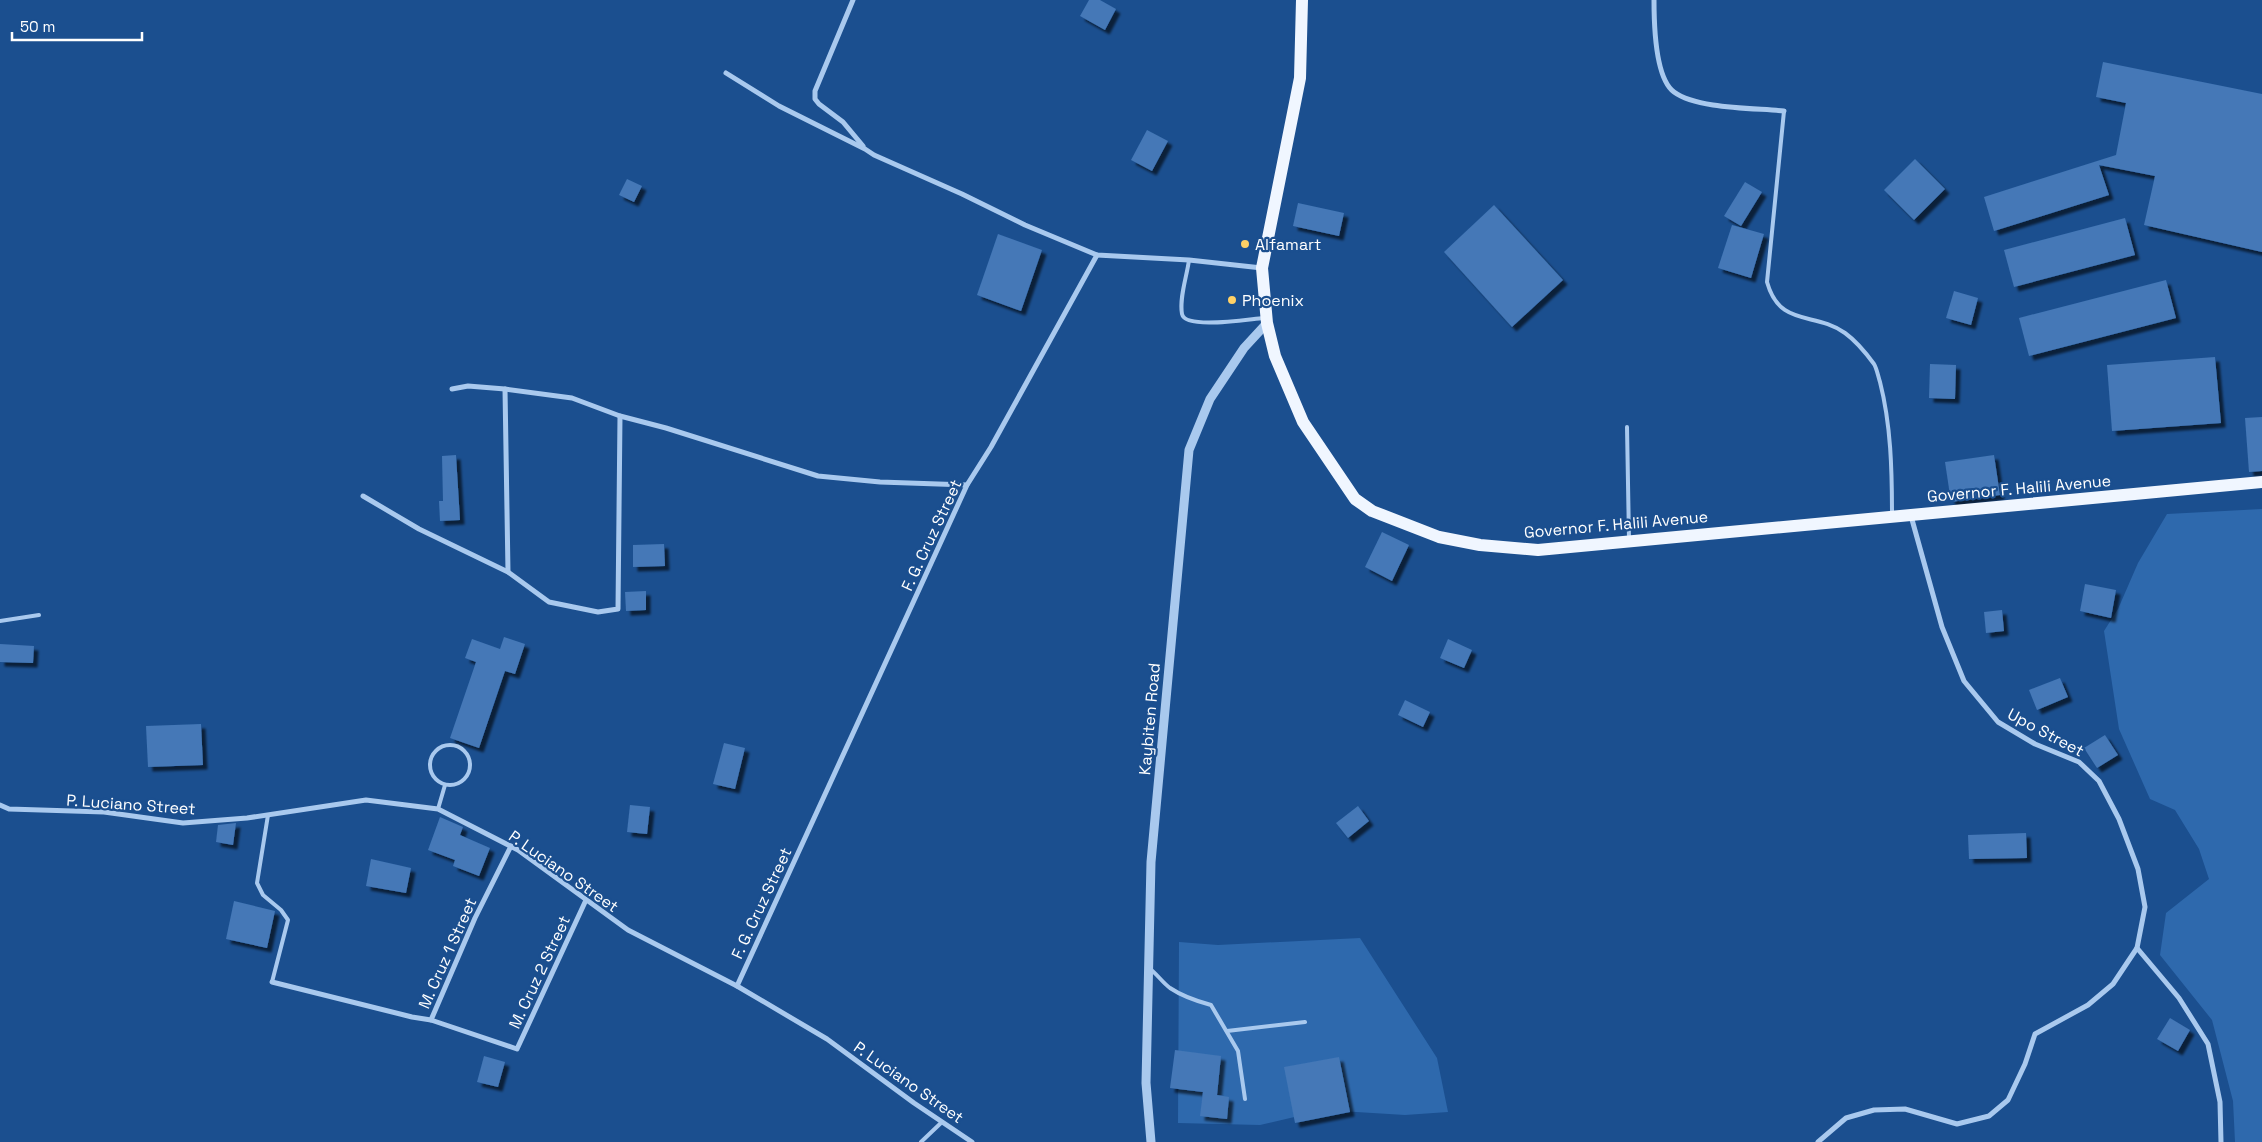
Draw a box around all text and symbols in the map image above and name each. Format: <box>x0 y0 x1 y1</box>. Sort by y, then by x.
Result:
scale bar <box>12 10 142 42</box>
text: 50 m <box>20 17 55 36</box>
place label: Alfamart <box>1255 234 1321 255</box>
marker: Alfamart <box>1239 238 1251 250</box>
place label: Phoenix <box>1242 290 1304 311</box>
marker: Phoenix <box>1226 294 1238 306</box>
street label: Governor F. Halili Avenue <box>1926 470 2112 507</box>
street label: F. G. Cruz Street <box>896 476 966 594</box>
street label: Governor F. Halili Avenue <box>1523 506 1709 543</box>
street label: Kaybiten Road <box>1134 662 1165 776</box>
street label: Upo Street <box>2004 703 2088 761</box>
street label: P. Luciano Street <box>66 790 196 819</box>
street label: P. Luciano Street <box>505 826 623 917</box>
street label: F. G. Cruz Street <box>726 844 796 962</box>
street label: M. Cruz 1 Street <box>414 894 481 1012</box>
street label: M. Cruz 2 Street <box>504 912 575 1032</box>
street label: P. Luciano Street <box>850 1037 968 1128</box>

